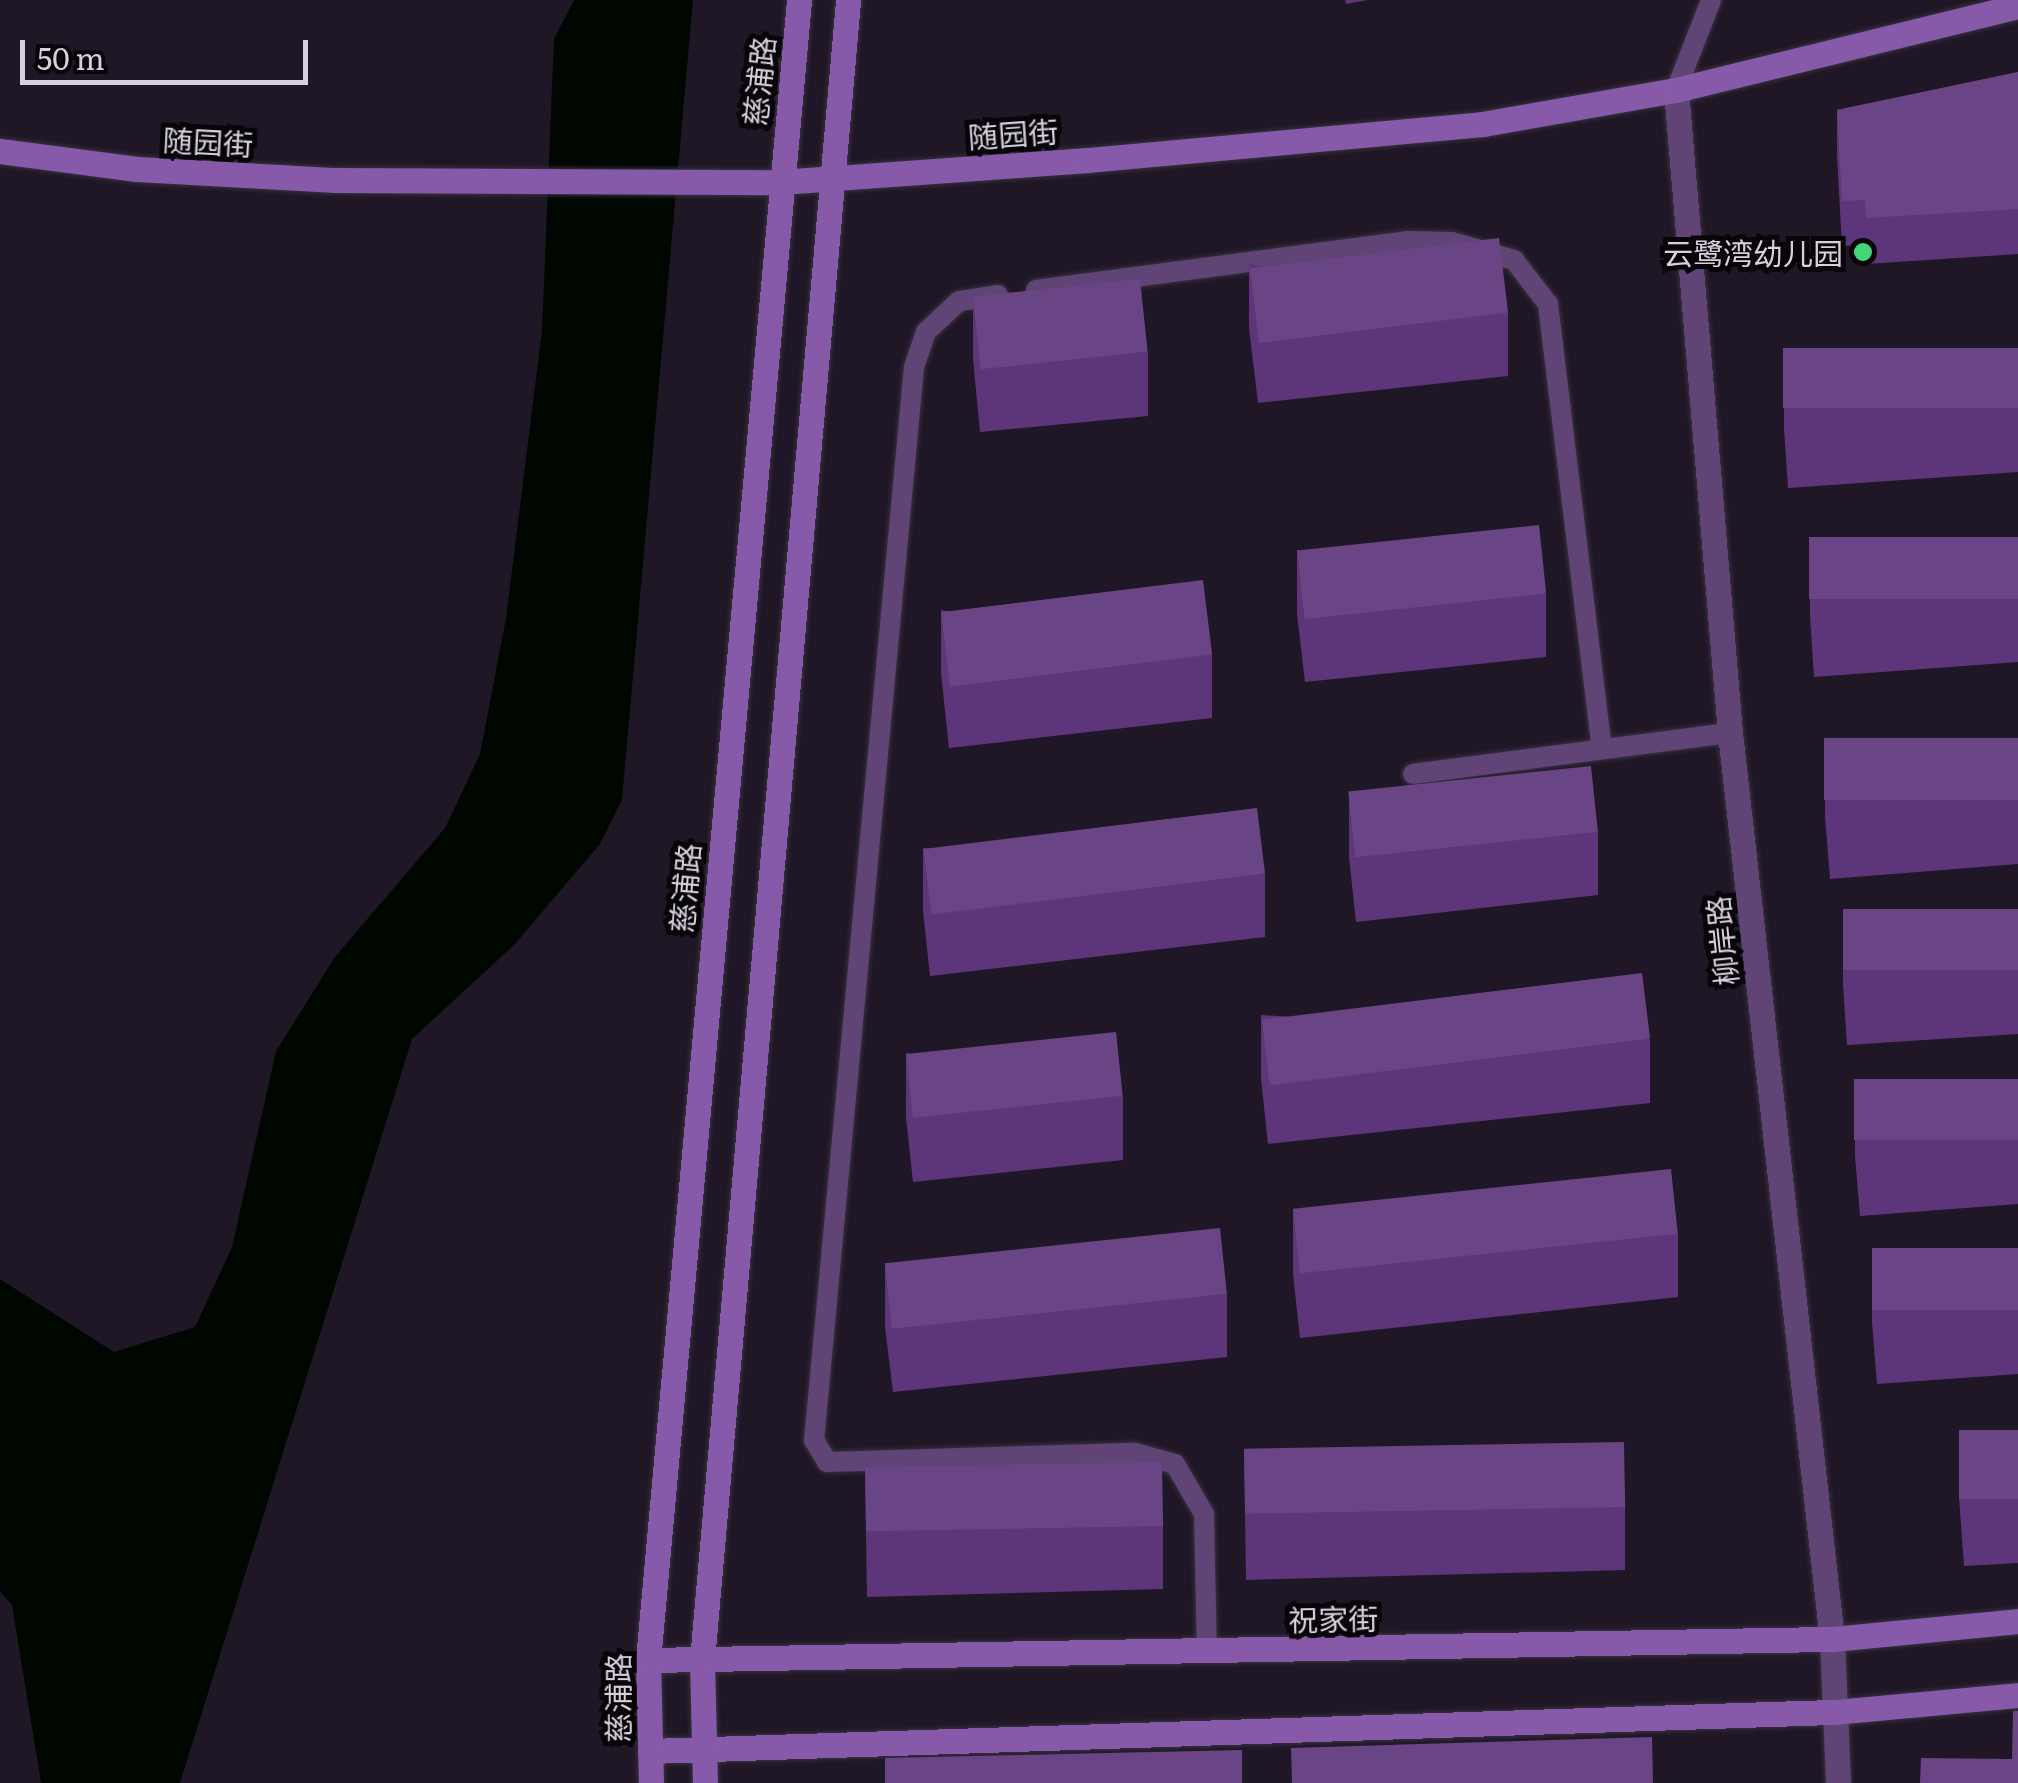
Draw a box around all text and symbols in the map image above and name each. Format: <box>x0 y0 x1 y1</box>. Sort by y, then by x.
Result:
scale bar <box>25 20 312 82</box>
street label: 慈浦路 <box>735 34 781 128</box>
text: 50 m <box>37 35 105 79</box>
street label: 随园街 <box>967 112 1059 154</box>
street label: 随园街 <box>162 121 254 161</box>
place label: 云鹭湾幼儿园 <box>1663 234 1843 270</box>
marker: 云鹭湾幼儿园 <box>1852 241 1874 263</box>
street label: 慈浦路 <box>662 842 706 934</box>
street label: 柳岸路 <box>1698 894 1744 988</box>
street label: 祝家街 <box>1288 1599 1378 1637</box>
street label: 慈浦路 <box>599 1653 635 1743</box>

